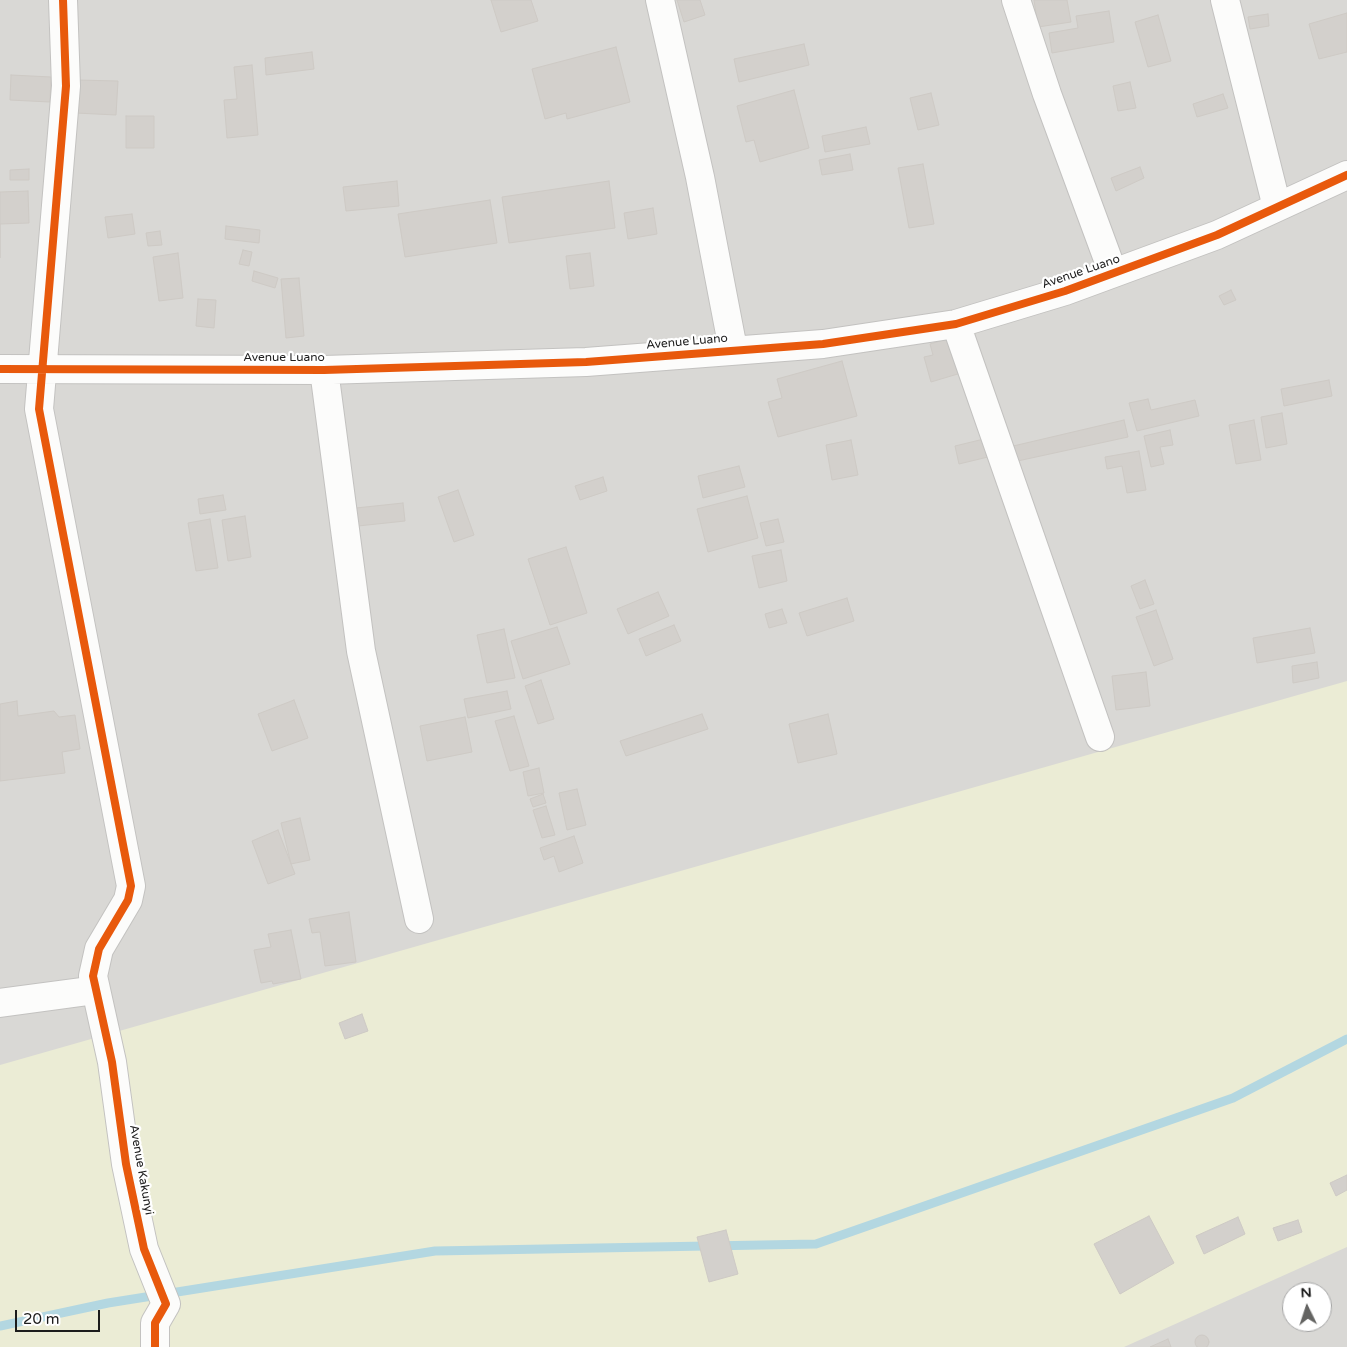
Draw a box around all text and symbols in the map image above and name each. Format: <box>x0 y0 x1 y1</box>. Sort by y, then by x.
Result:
street label: Avenue Luano <box>1040 252 1122 292</box>
street label: Avenue Luano <box>646 331 728 353</box>
street label: Avenue Luano <box>243 351 325 365</box>
street label: Avenue Kakunyi <box>126 1124 156 1216</box>
north arrow <box>1282 1282 1332 1332</box>
text: N <box>1300 1284 1312 1301</box>
scale bar <box>18 1300 102 1332</box>
text: 20 m <box>23 1310 60 1328</box>

